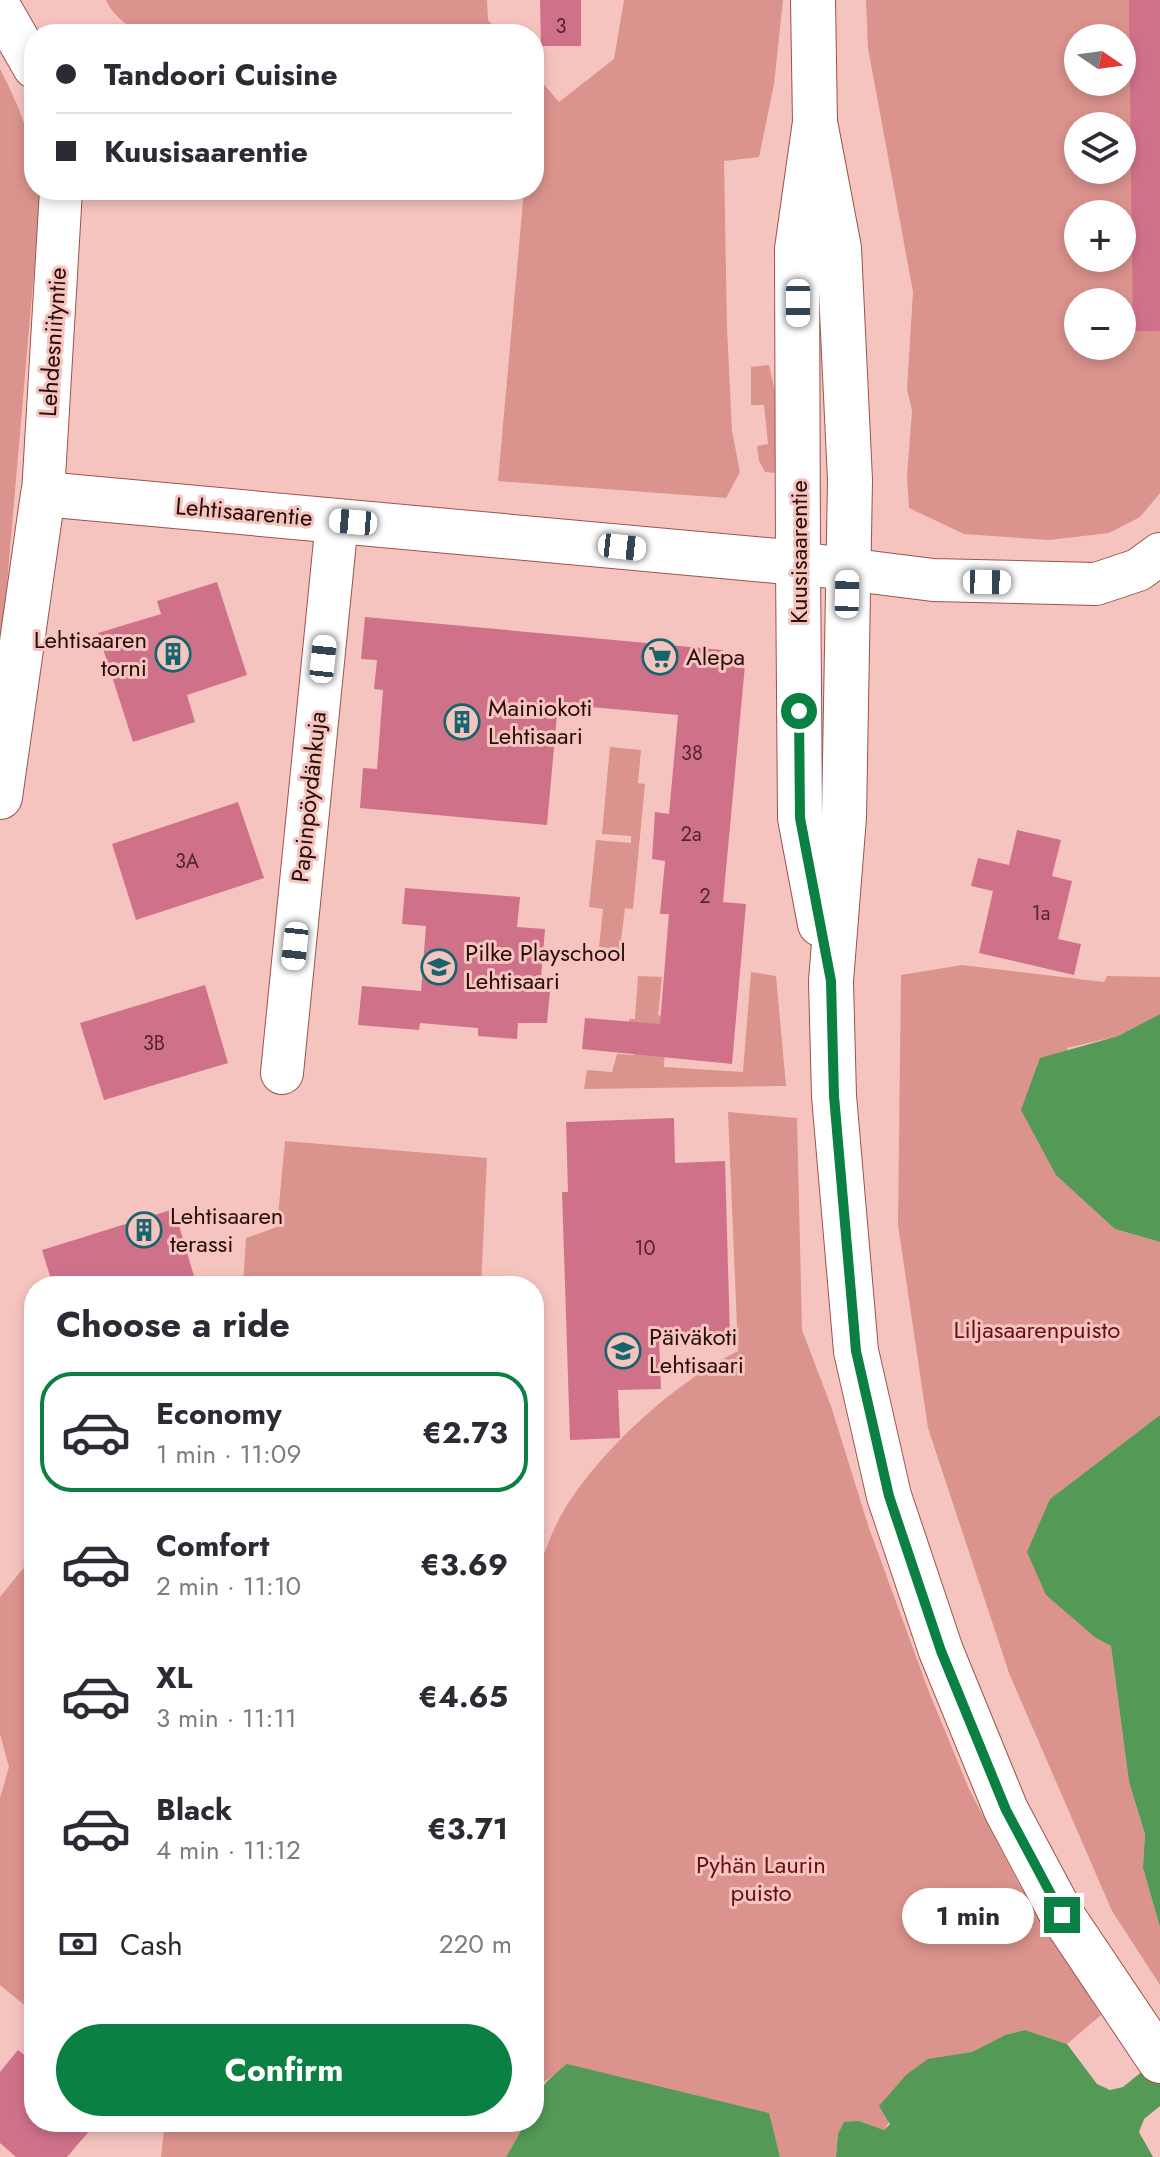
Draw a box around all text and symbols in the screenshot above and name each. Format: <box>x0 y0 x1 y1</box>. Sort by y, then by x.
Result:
house number: 3 <box>556 12 567 41</box>
north arrow <box>1064 24 1136 96</box>
map controls <box>1064 24 1136 360</box>
text: Tandoori Cuisine <box>104 53 338 96</box>
button: layers <box>1064 112 1136 184</box>
text: Kuusisaarentie <box>104 130 308 173</box>
button: + <box>1064 200 1136 272</box>
street label: Lehdesniityntie <box>30 266 75 418</box>
car <box>786 279 810 327</box>
button: − <box>1064 288 1136 360</box>
street label: Kuusisaarentie <box>781 480 816 624</box>
street label: Lehtisaarentie <box>174 488 314 535</box>
car <box>328 508 378 536</box>
car <box>597 533 647 561</box>
car <box>835 570 859 618</box>
car <box>963 570 1011 594</box>
place label: Lehtisaaren torni <box>34 622 147 685</box>
car <box>309 634 337 684</box>
building icon: Lehtisaaren torni <box>154 635 192 673</box>
supermarket icon: Alepa <box>641 638 679 676</box>
place label: Alepa <box>686 639 745 674</box>
place label: Mainiokoti Lehtisaari <box>488 690 592 753</box>
route start <box>781 693 817 729</box>
building icon: Mainiokoti Lehtisaari <box>443 703 481 741</box>
street label: Papinpöydänkuja <box>282 710 335 884</box>
house number: 38 <box>681 739 703 768</box>
house number: 2a <box>681 820 702 849</box>
house number: 3A <box>175 847 200 876</box>
house number: 2 <box>699 882 711 911</box>
house number: 1a <box>1032 899 1050 928</box>
car <box>281 921 309 971</box>
place label: Pilke Playschool Lehtisaari <box>465 935 626 998</box>
school or university icon: Pilke Playschool Lehtisaari <box>420 948 458 986</box>
house number: 3B <box>143 1029 165 1058</box>
place label: Lehtisaaren terassi <box>170 1198 283 1261</box>
building icon: Lehtisaaren terassi <box>125 1211 163 1249</box>
house number: 10 <box>635 1234 656 1263</box>
text: Choose a ride <box>56 1298 290 1350</box>
park label: Liljasaarenpuisto <box>954 1312 1120 1347</box>
place label: Päiväkoti Lehtisaari <box>649 1319 744 1382</box>
school or university icon: Päiväkoti Lehtisaari <box>604 1332 642 1370</box>
text: Economy <box>156 1392 282 1435</box>
icon: car <box>60 1396 132 1468</box>
text: €2.73 <box>422 1411 508 1454</box>
text: 1 min · 11:09 <box>156 1435 301 1473</box>
text: Comfort <box>156 1524 269 1567</box>
icon: car <box>60 1528 132 1600</box>
text: €3.69 <box>420 1543 508 1586</box>
text: 2 min · 11:10 <box>156 1567 301 1605</box>
text: XL <box>156 1656 192 1699</box>
icon: car <box>60 1660 132 1732</box>
text: €4.65 <box>418 1675 508 1718</box>
text: 3 min · 11:11 <box>156 1699 297 1737</box>
text: Black <box>156 1788 232 1831</box>
icon: car <box>60 1792 132 1864</box>
text: €3.71 <box>427 1807 508 1850</box>
text: 4 min · 11:12 <box>156 1831 301 1869</box>
park label: Pyhän Laurin puisto <box>696 1847 826 1910</box>
callout: 1 min <box>902 1887 1034 1943</box>
text: 1 min <box>936 1897 1000 1935</box>
route end <box>1044 1897 1080 1933</box>
icon: cash <box>56 1922 100 1966</box>
text: Cash <box>120 1923 183 1966</box>
text: 220 m <box>439 1925 512 1963</box>
button: Confirm <box>56 2024 512 2116</box>

